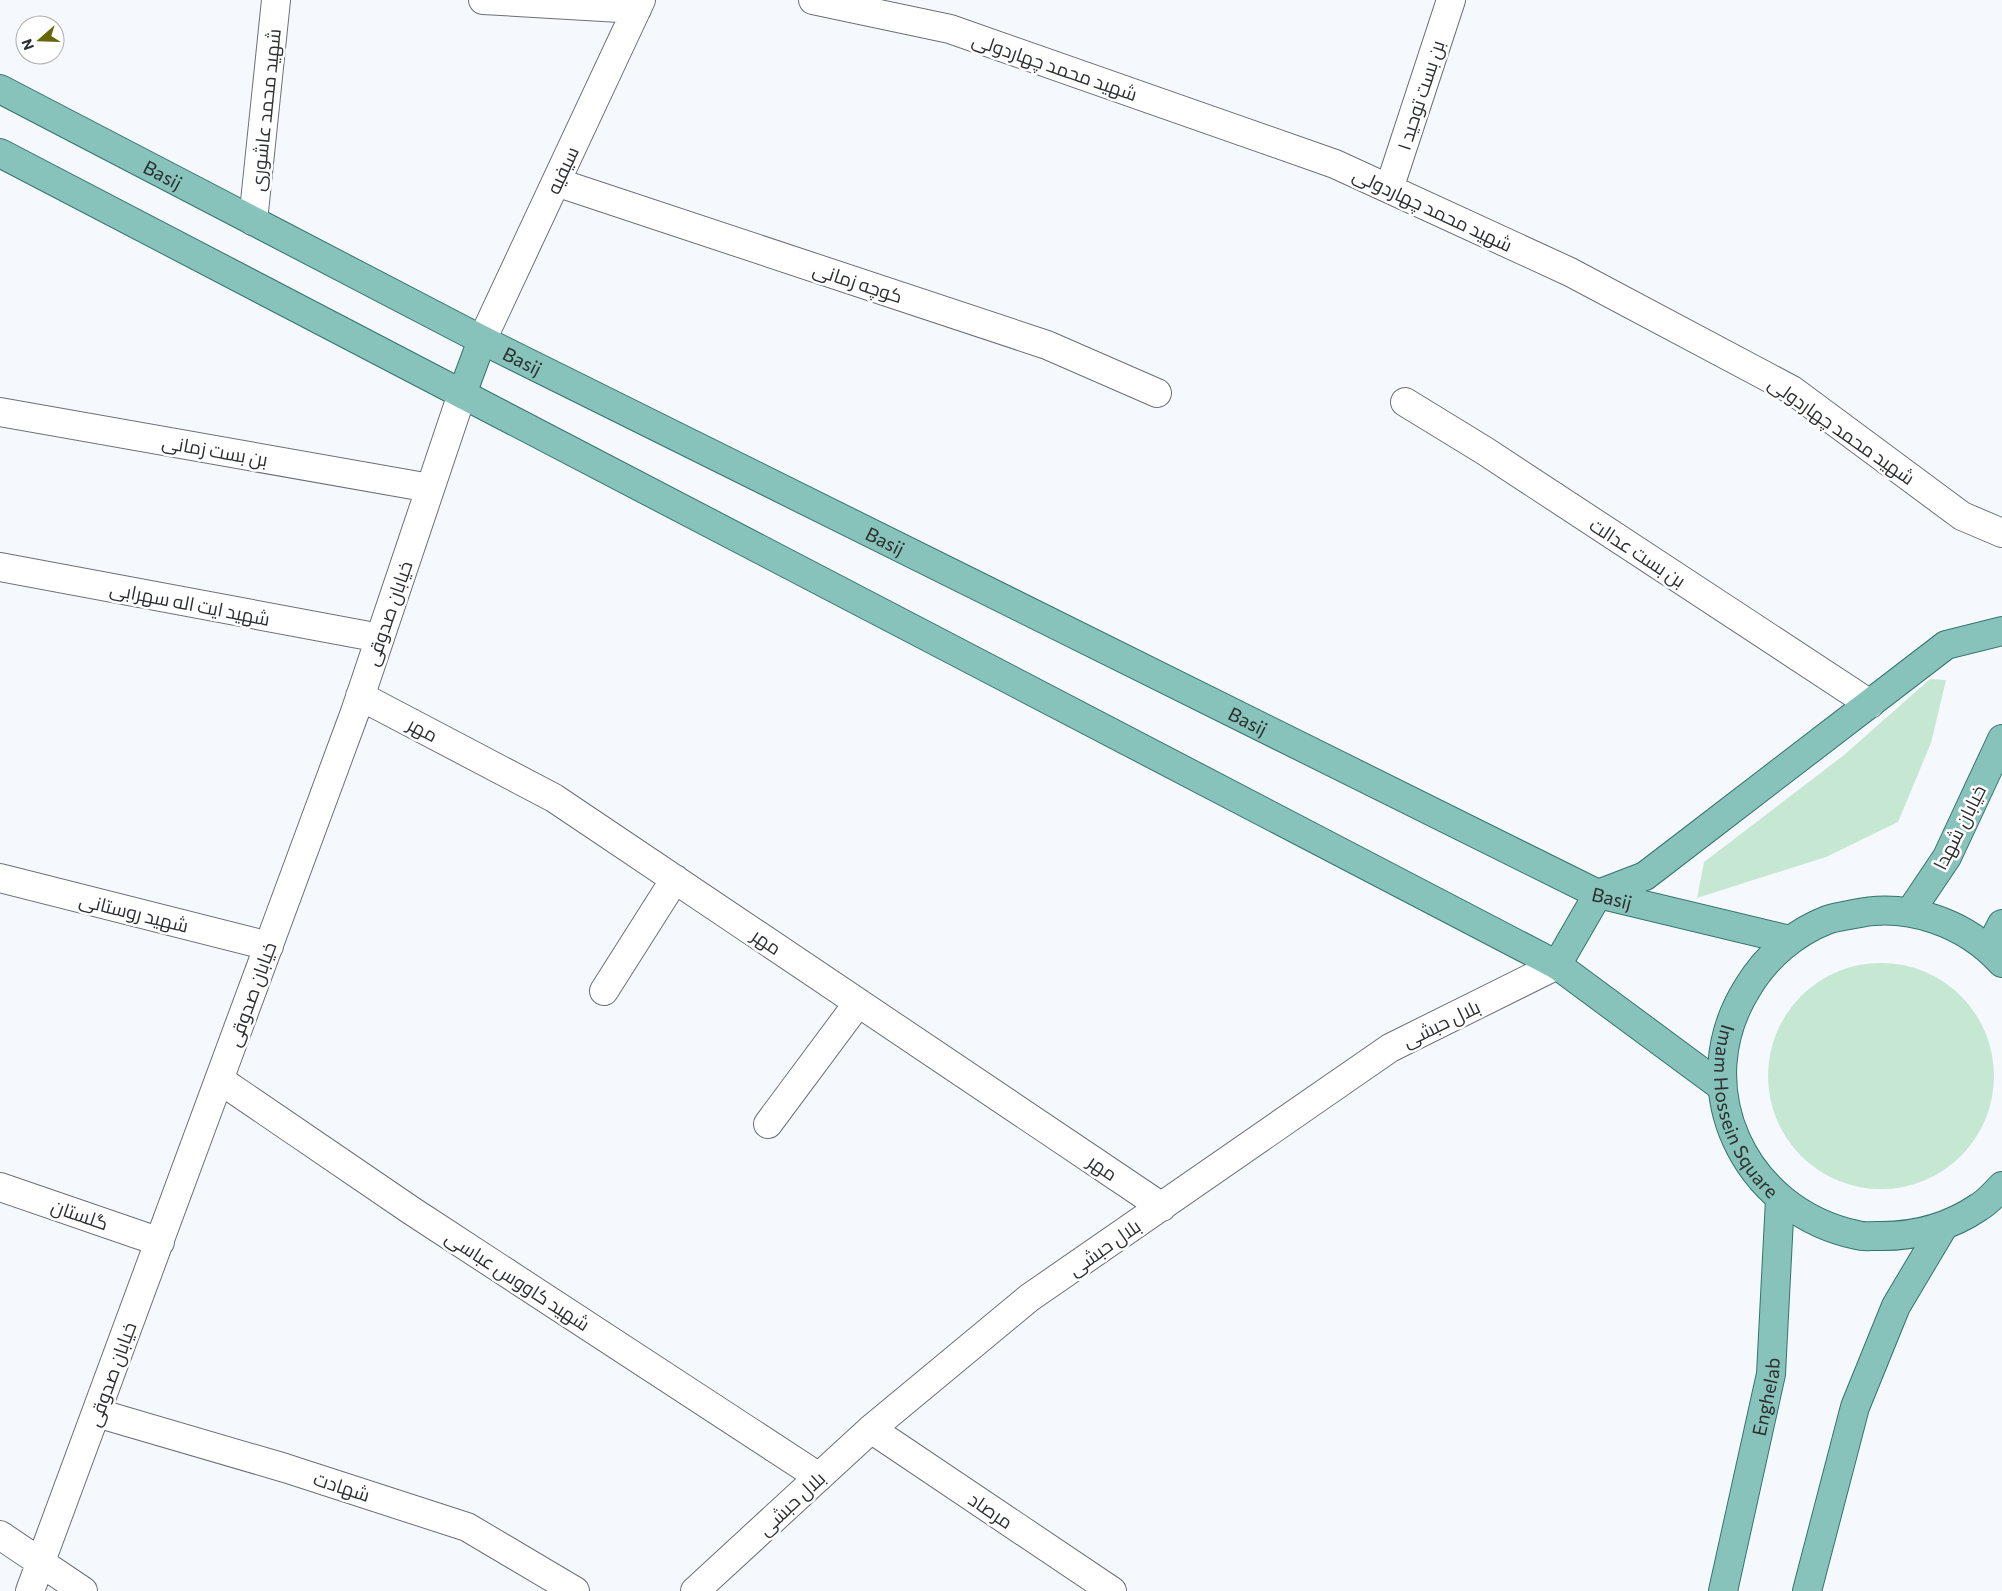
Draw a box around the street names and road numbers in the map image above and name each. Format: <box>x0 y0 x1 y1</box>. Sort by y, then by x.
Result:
street label: شهید محمد عاشوری <box>245 27 286 193</box>
street label: شهید محمد چهاردولی <box>969 27 1141 107</box>
street label: بن بست توحید ۱ <box>1391 37 1450 153</box>
street label: سیفیه <box>541 142 583 198</box>
street label: Basij <box>140 154 187 194</box>
street label: شهید محمد چهاردولی <box>1349 162 1516 258</box>
street label: کوچه زمانی <box>810 257 906 309</box>
street label: Basij <box>500 341 546 380</box>
street label: شهید محمد چهاردولی <box>1763 371 1920 491</box>
street label: بن بست زمانی <box>160 429 270 472</box>
street label: بن بست عدالت <box>1585 512 1690 592</box>
street label: Basij <box>862 521 909 560</box>
street label: خیابان صدوقی <box>359 558 418 669</box>
street label: شهید ایت اله سهرابی <box>108 576 272 631</box>
street label: Basij <box>1225 701 1272 740</box>
street label: مهر <box>403 711 442 747</box>
street label: خیابان شهدا <box>1928 781 1991 874</box>
street label: Basij <box>1590 881 1635 913</box>
street label: شهید روستانی <box>77 887 191 938</box>
street label: مهر <box>747 922 786 960</box>
street label: خیابان صدوقی <box>221 939 281 1050</box>
street label: بلال حبشی <box>1398 994 1484 1053</box>
street label: Imam Hossein Square <box>1710 1022 1784 1202</box>
street label: مهر <box>1083 1148 1122 1186</box>
street label: گلستان <box>48 1194 112 1235</box>
street label: بلال حبشی <box>1063 1214 1145 1281</box>
street label: شهید کاووس عباسی <box>441 1225 594 1336</box>
street label: خیابان صدوقی <box>81 1319 141 1430</box>
street label: Enghelab <box>1746 1357 1783 1438</box>
street label: شهادت <box>311 1466 373 1507</box>
street label: بلال حبشی <box>753 1466 830 1541</box>
street label: مرصاد <box>964 1487 1017 1534</box>

